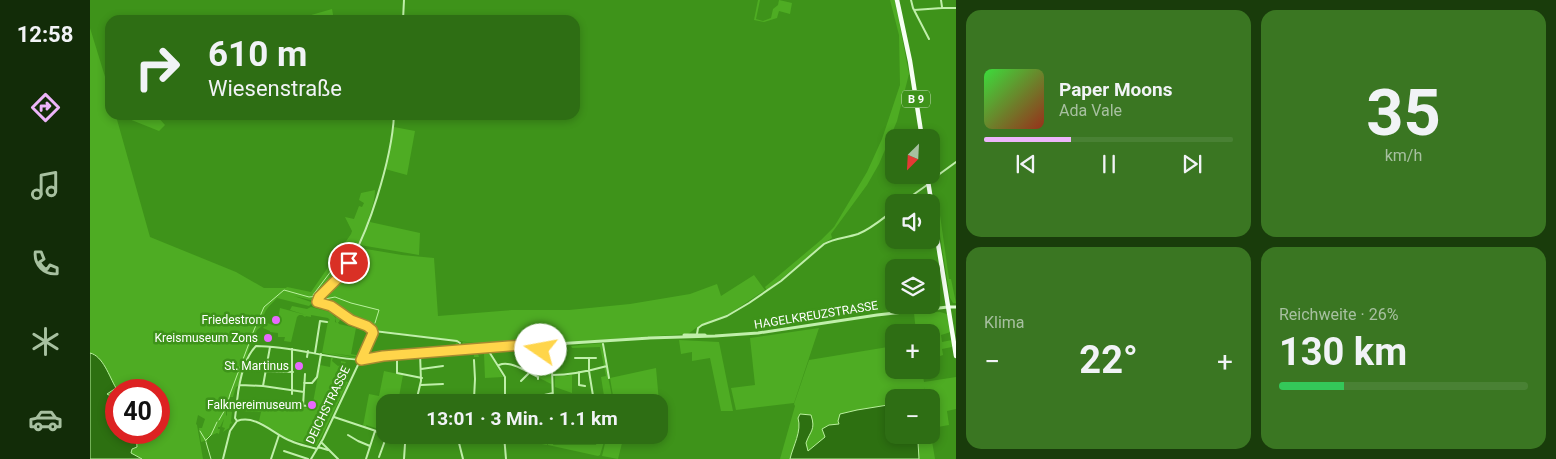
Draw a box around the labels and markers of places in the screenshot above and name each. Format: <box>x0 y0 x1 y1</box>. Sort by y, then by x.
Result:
pin <box>328 242 370 284</box>
place label: Friedestrom <box>202 313 266 327</box>
marker: Friedestrom <box>270 314 282 326</box>
place label: Kreismuseum Zons <box>155 331 258 345</box>
marker: Kreismuseum Zons <box>262 332 274 344</box>
place label: St. Martinus <box>224 359 289 373</box>
marker: St. Martinus <box>293 360 305 372</box>
place label: Falknereimuseum <box>207 398 302 412</box>
marker: Falknereimuseum <box>306 399 318 411</box>

